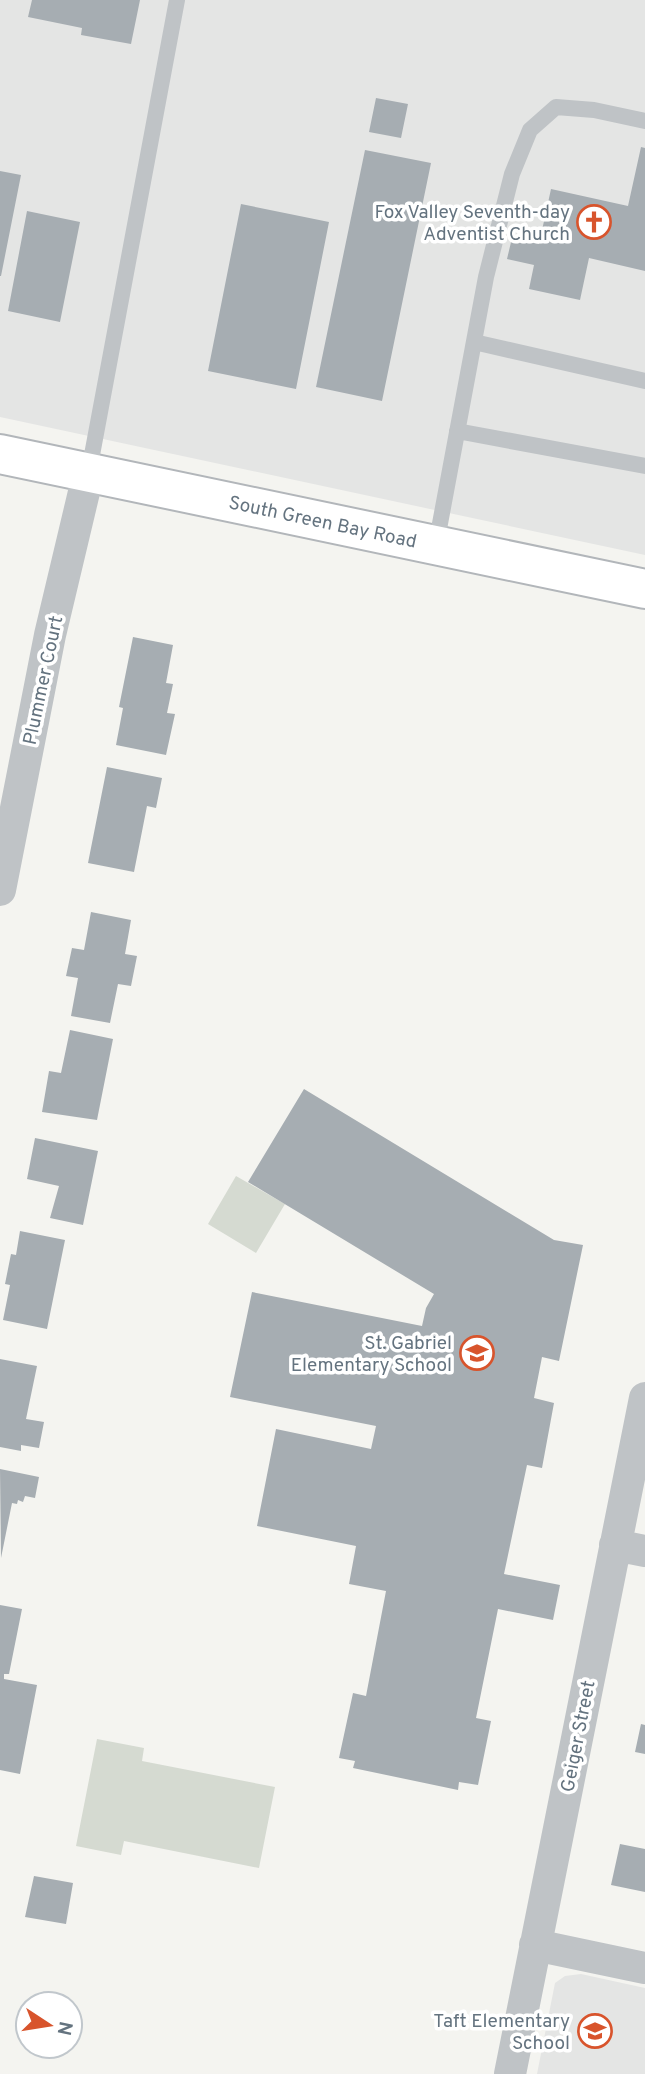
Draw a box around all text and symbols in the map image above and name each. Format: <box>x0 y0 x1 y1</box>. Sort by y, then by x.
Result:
place label: Fox Valley Seventh-day Adventist Church <box>375 201 570 247</box>
church icon: Fox Valley Seventh-day Adventist Church <box>575 203 613 241</box>
street label: South Green Bay Road <box>226 491 419 555</box>
street label: Plummer Court <box>19 614 69 747</box>
place label: St. Gabriel Elementary School <box>291 1332 452 1378</box>
school or university icon: St. Gabriel Elementary School <box>458 1334 496 1372</box>
street label: Geiger Street <box>556 1678 602 1794</box>
north arrow <box>14 1990 84 2060</box>
place label: Taft Elementary School <box>433 2010 570 2056</box>
school or university icon: Taft Elementary School <box>576 2012 614 2050</box>
text: N <box>51 2019 77 2037</box>

